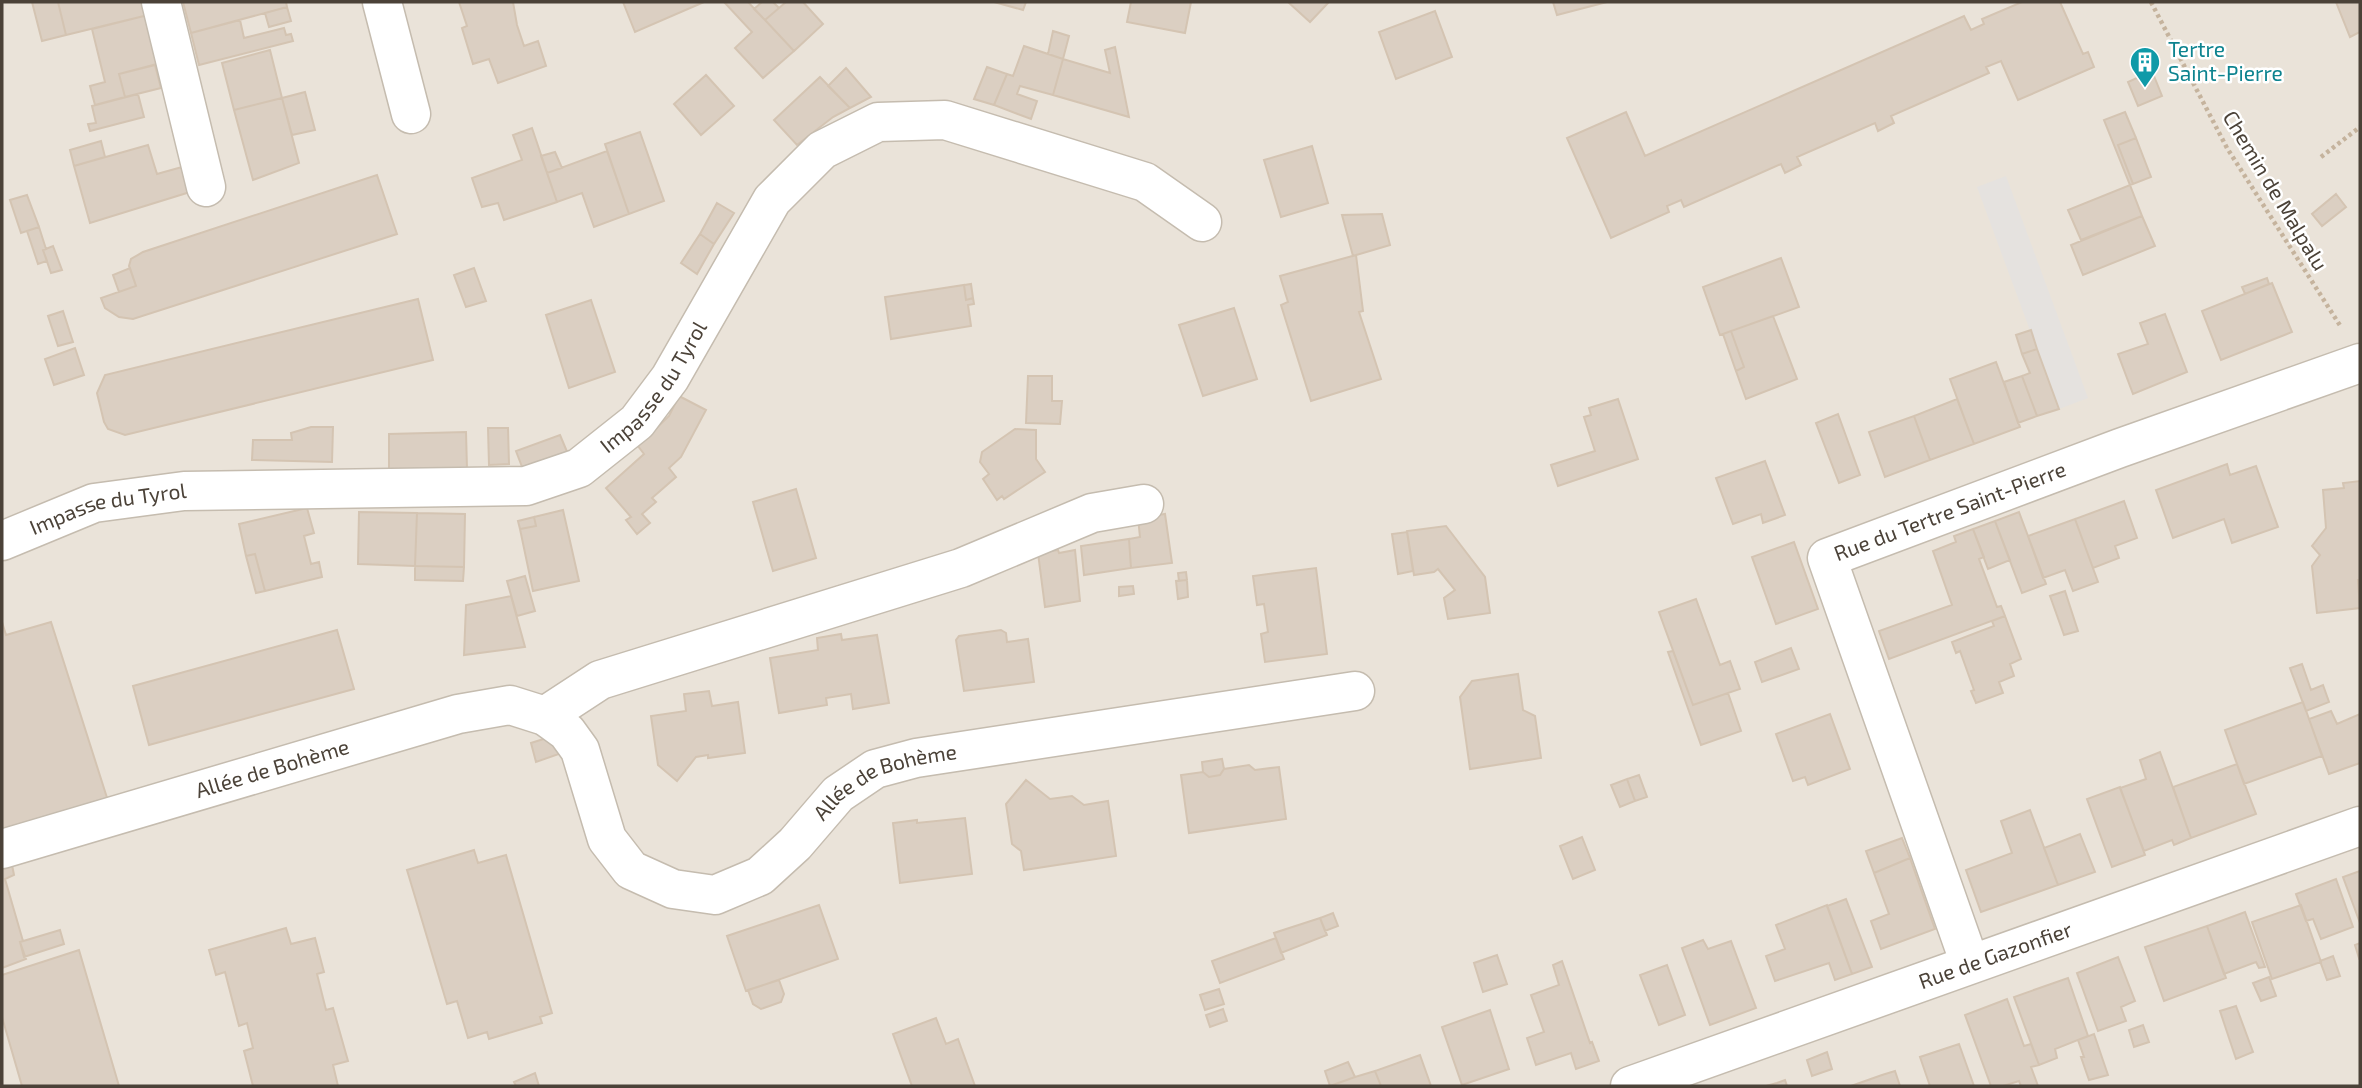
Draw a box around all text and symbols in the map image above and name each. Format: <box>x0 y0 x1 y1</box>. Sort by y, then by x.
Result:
place label: Tertre Saint-Pierre <box>2168 36 2283 85</box>
building icon: Tertre Saint-Pierre <box>2128 45 2162 89</box>
street label: Chemin de Malpalu <box>2219 106 2334 275</box>
street label: Impasse du Tyrol <box>595 315 711 457</box>
street label: Rue du Tertre Saint-Pierre <box>1830 455 2069 565</box>
street label: Impasse du Tyrol <box>26 477 189 539</box>
street label: Allée de Bohème <box>192 733 352 802</box>
street label: Allée de Bohème <box>807 738 958 825</box>
street label: Rue de Gazonfier <box>1915 915 2076 993</box>

